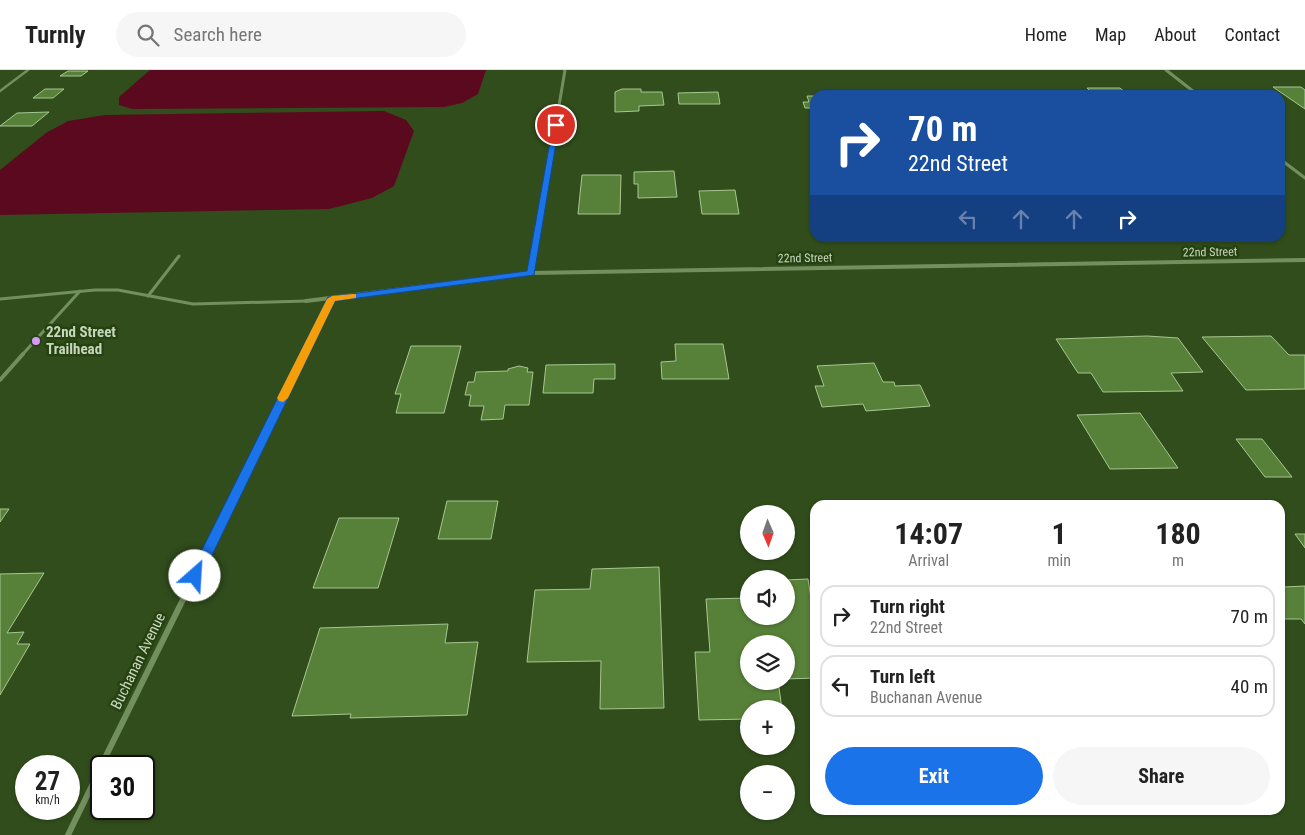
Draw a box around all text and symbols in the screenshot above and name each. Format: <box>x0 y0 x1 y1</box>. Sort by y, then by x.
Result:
search box <box>116 12 466 57</box>
text: Turnly <box>25 21 86 49</box>
icon: search <box>134 21 162 49</box>
text: Search here <box>174 23 262 46</box>
text: Home <box>1025 24 1067 45</box>
text: Map <box>1095 24 1126 45</box>
text: About <box>1154 24 1196 45</box>
text: Contact <box>1224 24 1280 45</box>
pin <box>535 104 577 146</box>
text: 70 m <box>908 109 977 150</box>
icon: right <box>825 110 890 175</box>
icon: arrive <box>542 111 570 139</box>
text: 22nd Street <box>908 151 1008 176</box>
icon: left <box>954 205 982 233</box>
icon: ahead <box>1007 205 1035 233</box>
icon: ahead <box>1060 205 1088 233</box>
icon: right <box>1113 205 1141 233</box>
street label: 22nd Street <box>1183 245 1238 259</box>
street label: 22nd Street <box>778 251 833 265</box>
place label: 22nd Street Trailhead <box>46 323 116 358</box>
marker: 22nd Street Trailhead <box>30 335 42 347</box>
north arrow <box>740 505 795 560</box>
map controls <box>740 505 795 820</box>
text: 14:07 <box>894 516 963 551</box>
text: 1 <box>1052 516 1067 551</box>
text: 180 <box>1155 516 1201 551</box>
position arrow <box>168 549 220 601</box>
text: Arrival <box>908 551 949 570</box>
text: min <box>1047 551 1071 570</box>
text: m <box>1172 551 1184 570</box>
button: sound <box>740 570 795 625</box>
text: Turn right <box>870 595 945 618</box>
icon: right <box>827 602 855 630</box>
text: 70 m <box>1231 605 1268 628</box>
street label: Buchanan Avenue <box>107 610 169 712</box>
text: 22nd Street <box>870 618 943 637</box>
button: layers <box>740 635 795 690</box>
text: Turn left <box>870 665 935 688</box>
icon: left <box>827 672 855 700</box>
text: 40 m <box>1231 675 1268 698</box>
text: Buchanan Avenue <box>870 688 982 707</box>
button: + <box>740 700 795 755</box>
button: Exit <box>825 747 1043 805</box>
button: Share <box>1053 747 1270 805</box>
speed limit sign: 30 <box>90 755 155 820</box>
button: − <box>740 765 795 820</box>
text: 27 <box>35 767 60 796</box>
text: km/h <box>35 793 60 807</box>

